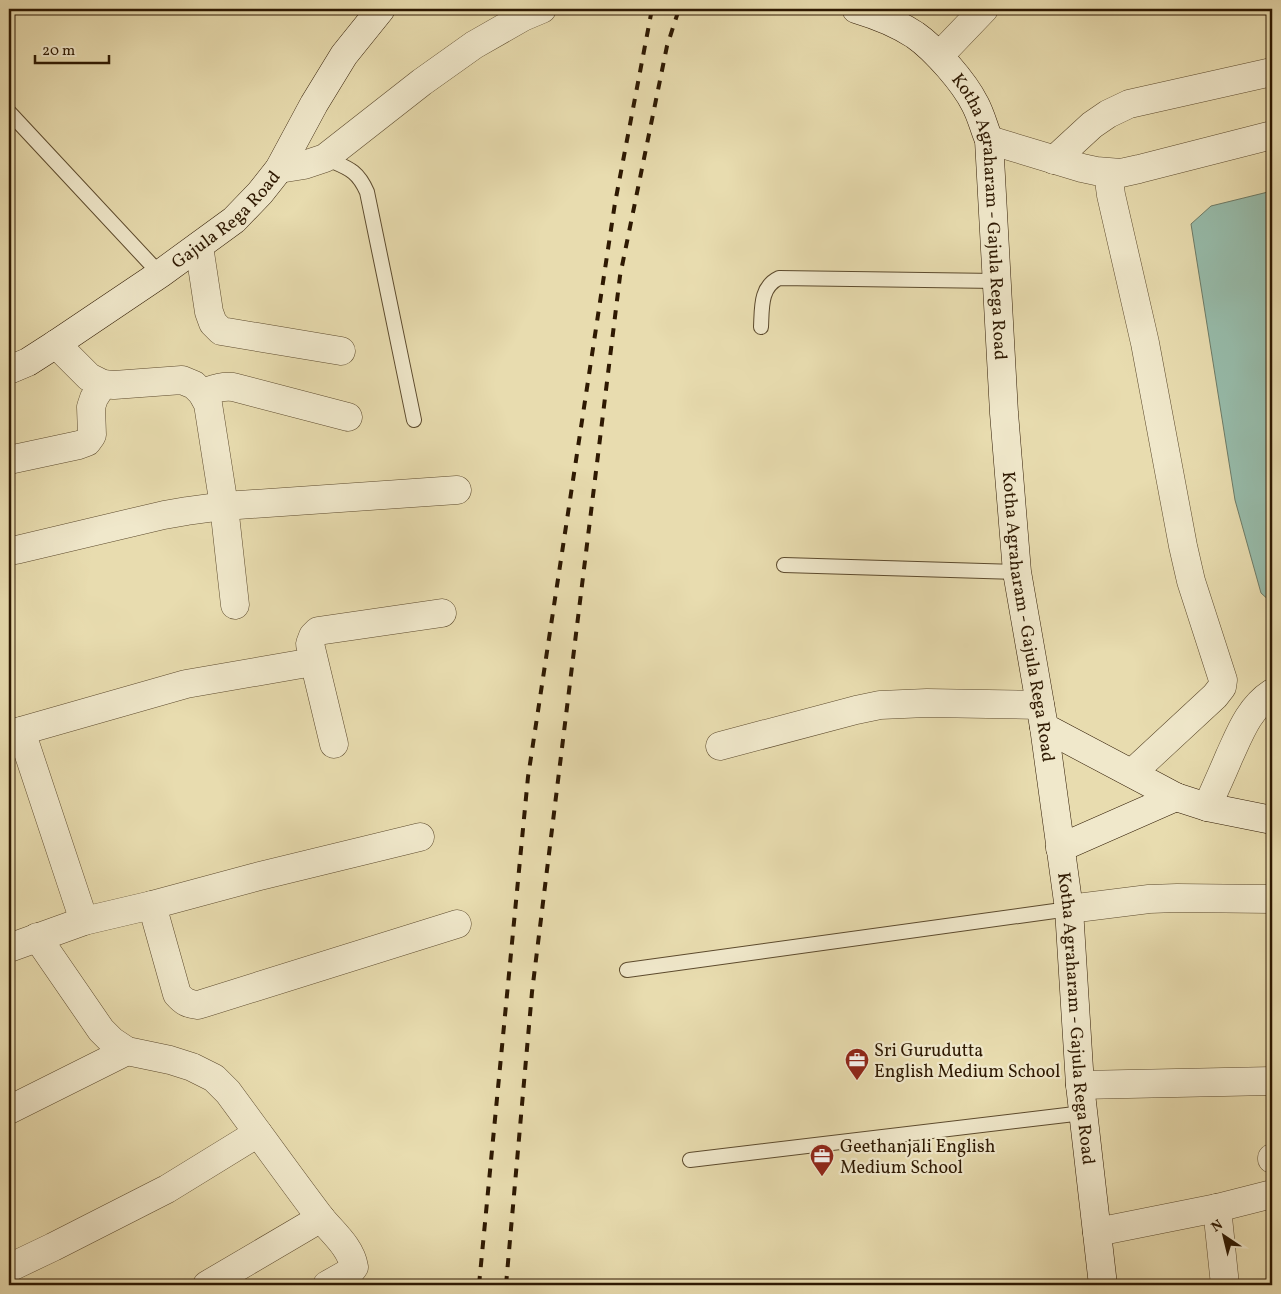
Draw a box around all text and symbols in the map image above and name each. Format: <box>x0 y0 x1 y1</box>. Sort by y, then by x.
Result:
scale bar <box>35 32 109 64</box>
text: 20 m <box>42 41 75 62</box>
street label: Kotha Agraharam - Gajula Rega Road <box>945 69 1012 361</box>
street label: Gajula Rega Road <box>167 166 287 276</box>
street label: Kotha Agraharam - Gajula Rega Road <box>995 470 1060 764</box>
street label: Kotha Agraharam - Gajula Rega Road <box>1050 871 1100 1166</box>
place label: Sri Gurudutta English Medium School <box>874 1039 1060 1085</box>
office icon: Sri Gurudutta English Medium School <box>844 1047 870 1081</box>
place label: Geethanjali English Medium School <box>840 1135 996 1181</box>
office icon: Geethanjali English Medium School <box>809 1143 835 1177</box>
north arrow <box>1198 1212 1248 1262</box>
text: N <box>1208 1216 1227 1237</box>

